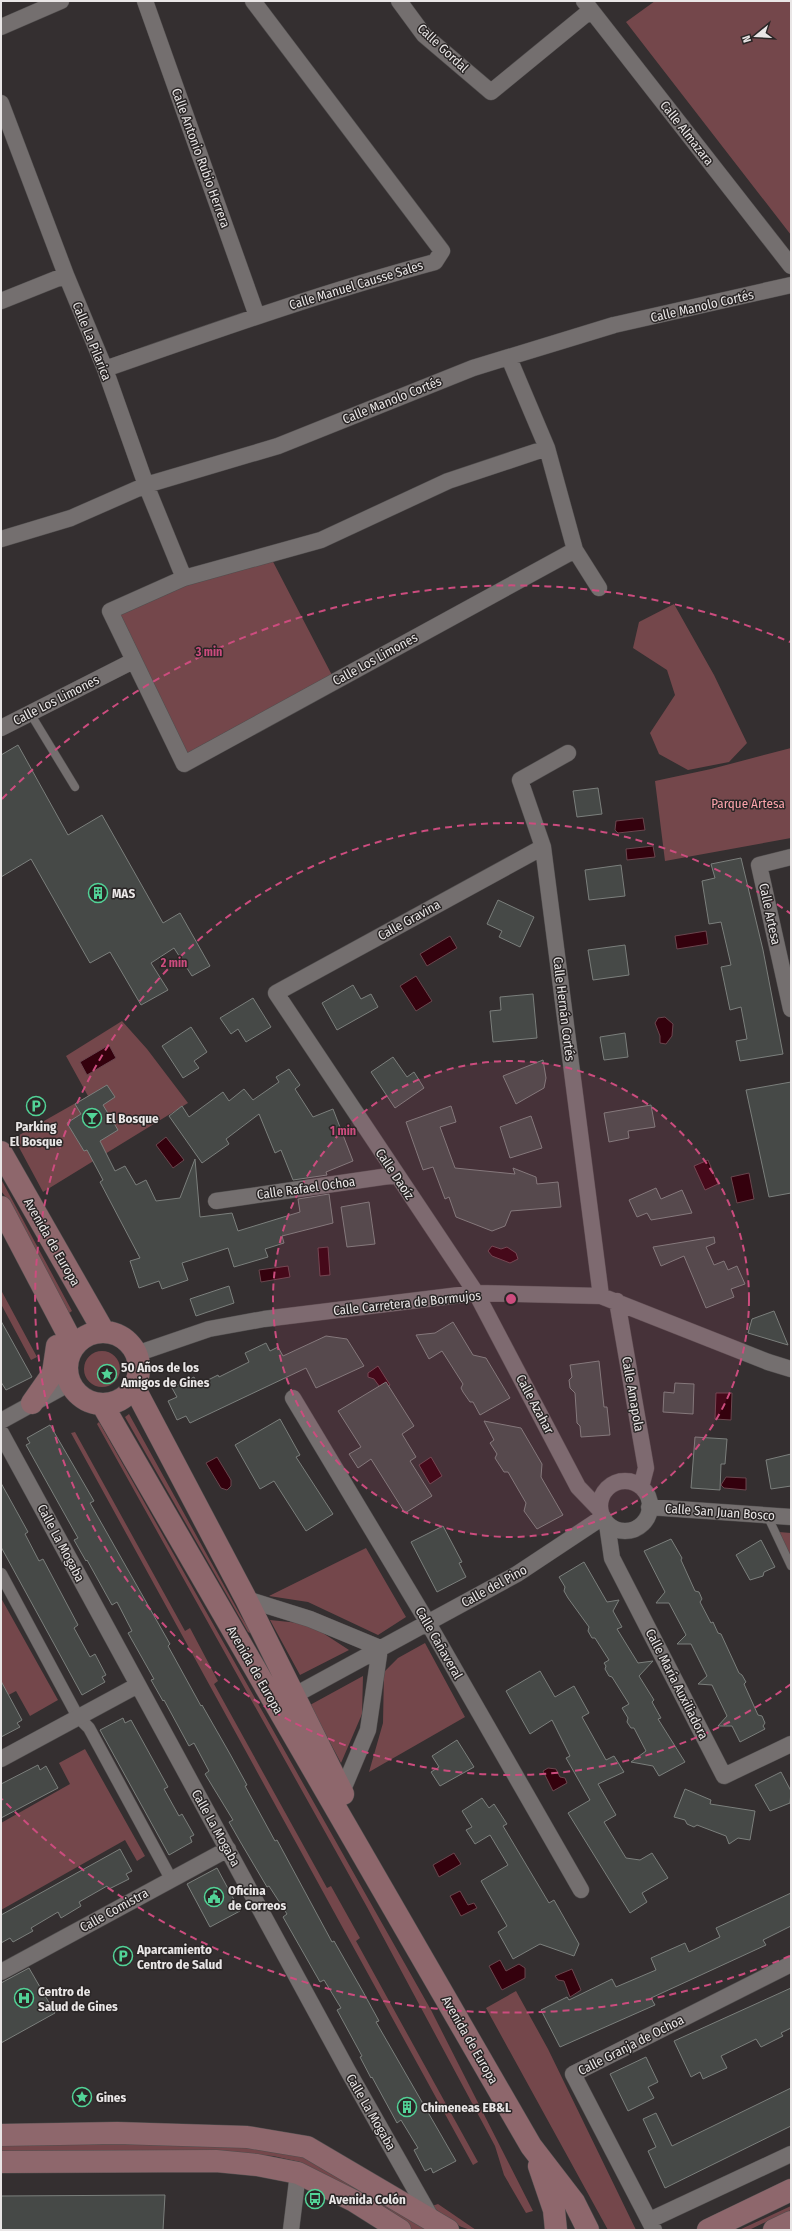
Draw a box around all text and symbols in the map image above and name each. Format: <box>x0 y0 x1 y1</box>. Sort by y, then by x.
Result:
north arrow <box>736 16 776 56</box>
street label: Calle Gordal <box>414 21 472 76</box>
text: N <box>740 34 754 44</box>
street label: Calle Antonio Rubio Herrera <box>169 86 233 230</box>
street label: Calle Almazara <box>657 98 717 168</box>
street label: Calle Manuel Causse Sales <box>287 257 425 313</box>
street label: Calle Manolo Cortés <box>649 287 755 325</box>
street label: Calle La Pilarica <box>69 299 115 383</box>
street label: Calle Manolo Cortés <box>340 373 444 427</box>
street label: Calle Los Limones <box>330 629 420 688</box>
text: 3 min <box>195 645 222 659</box>
street label: Calle Los Limones <box>10 672 102 728</box>
park label: Parque Artesa <box>711 796 785 811</box>
building icon: MAS <box>87 882 109 904</box>
street label: Calle Artesa <box>756 882 784 946</box>
place label: MAS <box>112 886 135 901</box>
street label: Calle Gravina <box>375 897 443 943</box>
text: 2 min <box>160 956 187 970</box>
street label: Calle Hernán Cortés <box>550 956 578 1062</box>
parking icon: Parking El Bosque <box>25 1095 47 1117</box>
bar icon: El Bosque <box>81 1107 103 1129</box>
place label: El Bosque <box>106 1111 159 1126</box>
place label: Parking El Bosque <box>10 1119 63 1149</box>
text: 1 min <box>330 1124 356 1138</box>
street label: Calle Daoíz <box>373 1146 417 1202</box>
street label: Calle Rafael Ochoa <box>256 1174 356 1202</box>
street label: Avenida de Europa <box>21 1195 83 1289</box>
street label: Calle Carretera de Bormujos <box>332 1288 482 1318</box>
centre of rings <box>504 1292 518 1306</box>
street label: Calle Amapola <box>619 1355 647 1433</box>
place label: 50 Años de los Amigos de Gines <box>120 1360 210 1390</box>
place icon: 50 Años de los Amigos de Gines <box>96 1363 118 1385</box>
street label: Calle Azahar <box>513 1372 557 1437</box>
street label: Calle San Juan Bosco <box>665 1501 776 1523</box>
street label: Calle La Mogaba <box>34 1502 88 1584</box>
street label: Calle del Pino <box>459 1562 530 1610</box>
street label: Calle Cañaveral <box>412 1604 466 1682</box>
street label: Avenida de Europa <box>224 1623 286 1717</box>
street label: Calle María Auxiliadora <box>643 1626 711 1742</box>
street label: Calle La Mogaba <box>189 1787 243 1869</box>
place label: Oficina de Correos <box>228 1883 287 1913</box>
street label: Calle Comistra <box>77 1885 151 1935</box>
public building icon: Oficina de Correos <box>203 1886 225 1908</box>
place label: Aparcamiento Centro de Salud <box>136 1942 222 1972</box>
parking icon: Aparcamiento Centro de Salud <box>112 1945 134 1967</box>
place label: Centro de Salud de Gines <box>38 1984 118 2014</box>
hospital icon: Centro de Salud de Gines <box>13 1987 35 2009</box>
street label: Avenida de Europa <box>439 1993 501 2087</box>
street label: Calle Granja de Ochoa <box>576 2012 686 2078</box>
street label: Calle La Mogaba <box>343 2071 399 2153</box>
place icon: Gines <box>71 2086 93 2108</box>
place label: Gines <box>96 2090 126 2105</box>
building icon: Chimeneas EB&L <box>396 2096 418 2118</box>
place label: Chimeneas EB&L <box>421 2100 511 2115</box>
bus stop icon: Avenida Colón <box>304 2188 326 2210</box>
place label: Avenida Colón <box>328 2192 406 2207</box>

